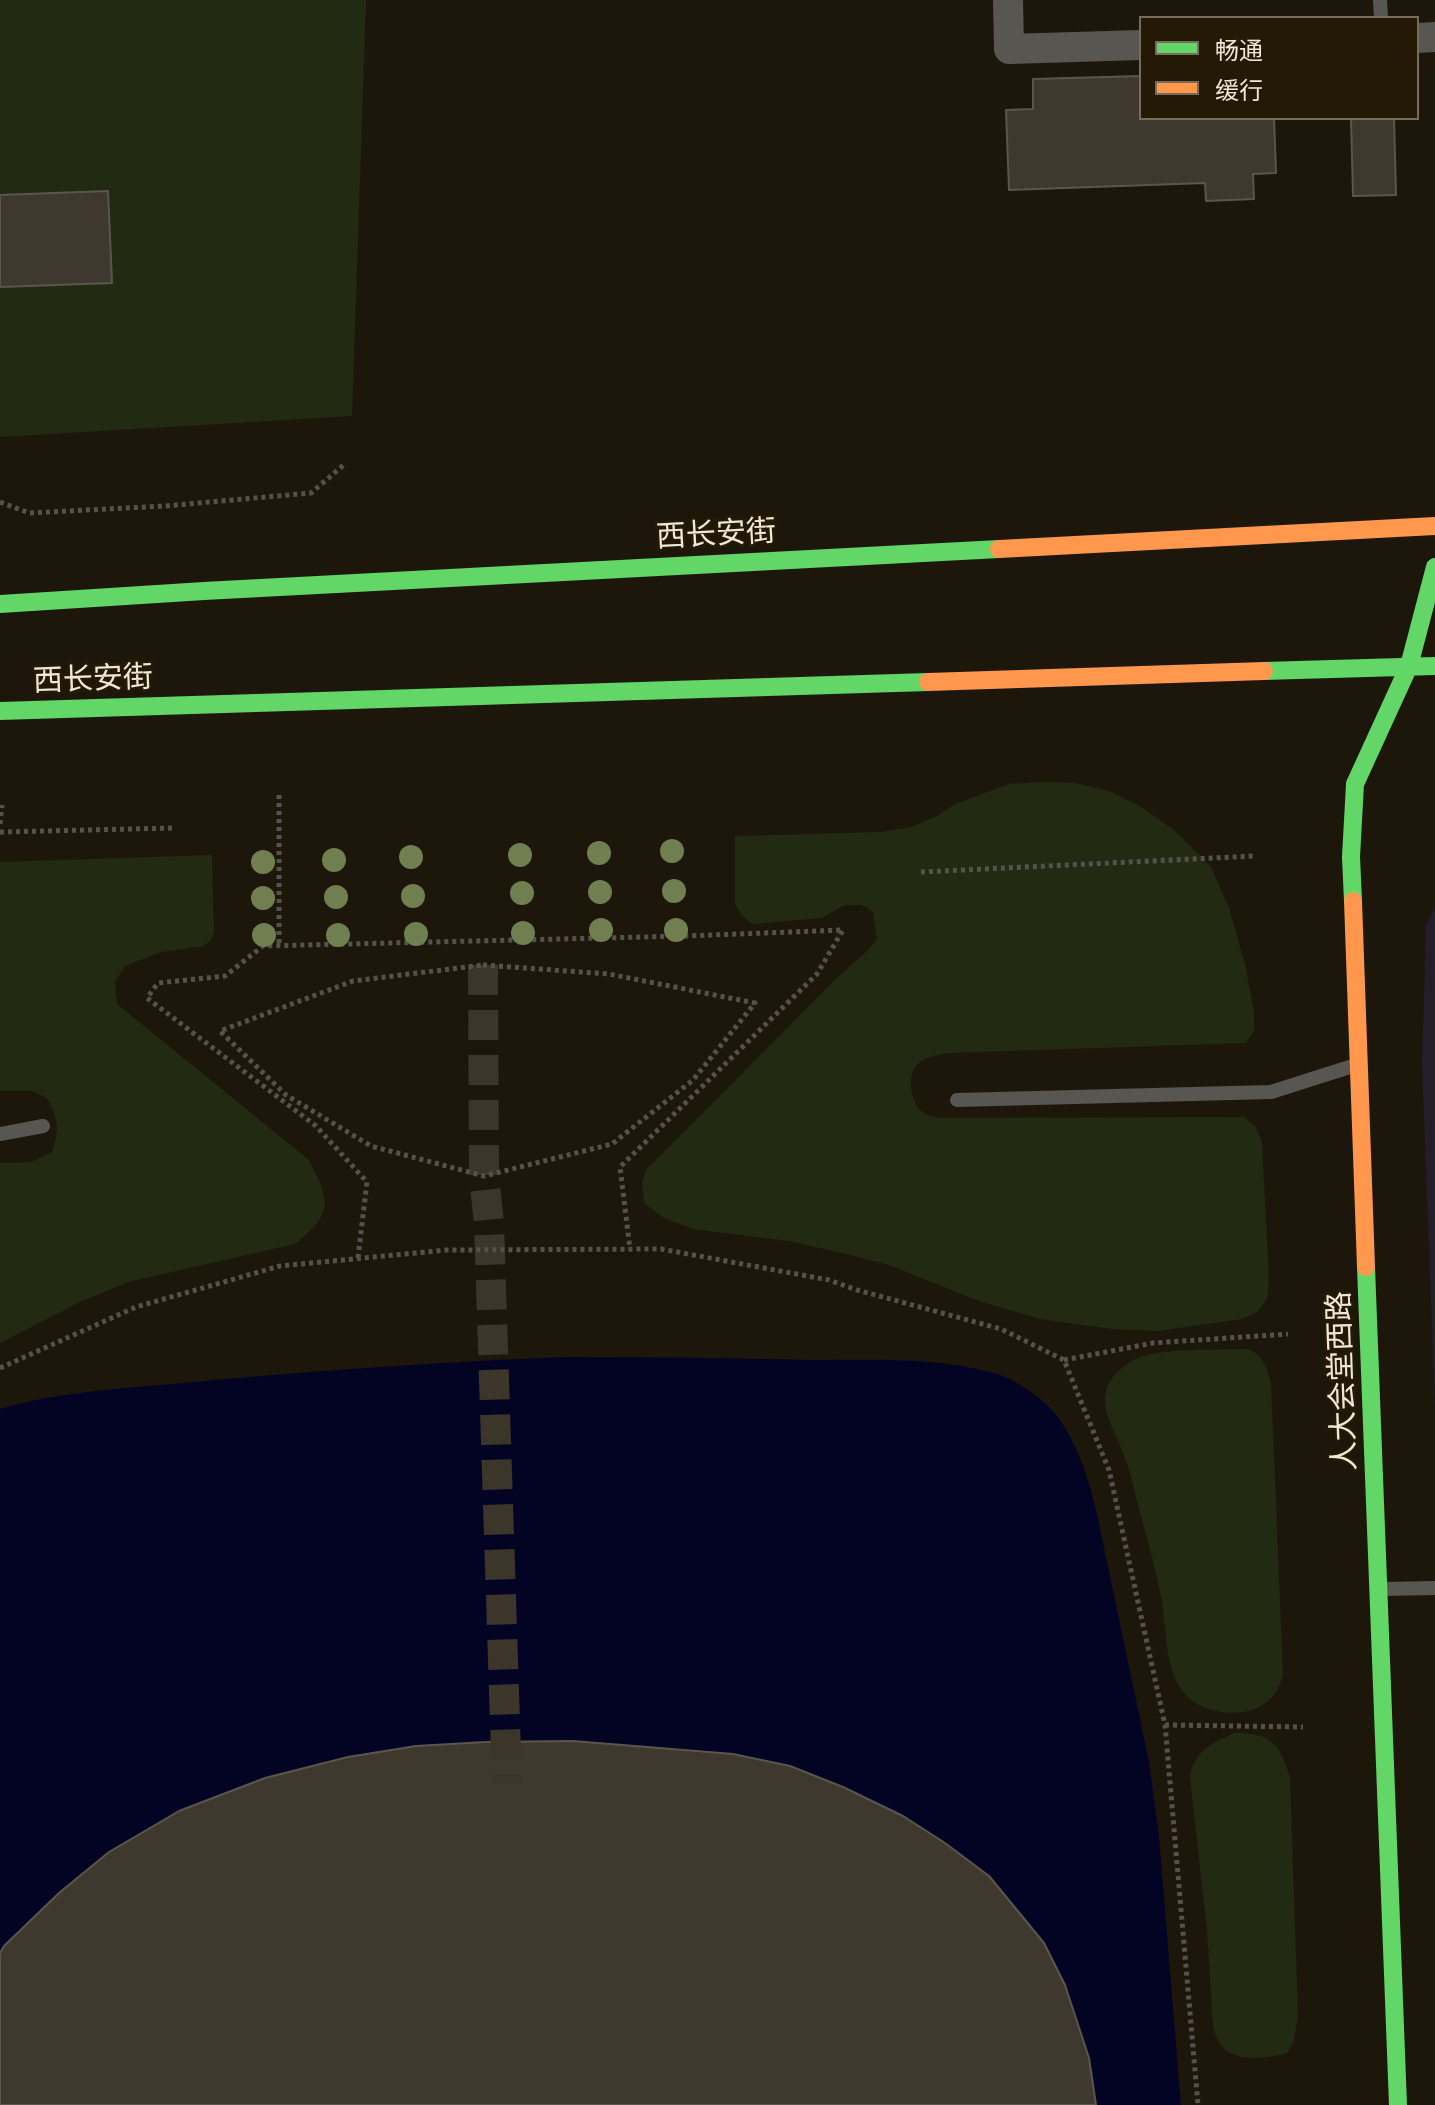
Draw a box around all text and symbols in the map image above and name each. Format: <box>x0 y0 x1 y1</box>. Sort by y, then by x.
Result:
legend <box>1139 16 1419 120</box>
text: 畅通 <box>1215 35 1263 66</box>
text: 缓行 <box>1215 75 1263 106</box>
street label: 西长安街 <box>655 514 777 556</box>
street label: 西长安街 <box>32 660 154 700</box>
street label: 人大会堂西路 <box>1322 1290 1364 1472</box>

